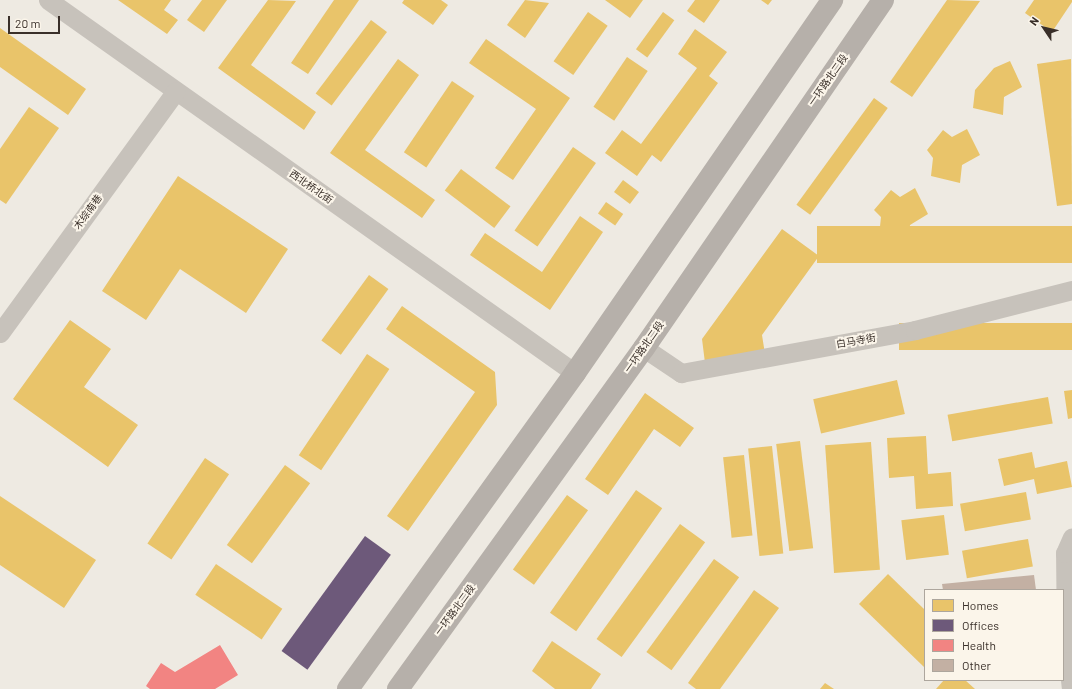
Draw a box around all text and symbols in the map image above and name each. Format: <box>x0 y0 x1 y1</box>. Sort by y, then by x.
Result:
scale bar <box>10 8 62 34</box>
north arrow <box>1024 8 1064 48</box>
text: N <box>1026 14 1041 28</box>
text: 20 m <box>15 16 41 30</box>
street label: 一环路北二段 <box>806 52 850 108</box>
street label: 西北桥北街 <box>287 168 335 206</box>
street label: 木综南巷 <box>71 192 105 232</box>
street label: 一环路北二段 <box>622 319 666 375</box>
street label: 白马寺街 <box>835 332 877 350</box>
street label: 一环路北二段 <box>433 582 477 638</box>
legend <box>924 589 1064 681</box>
text: Homes <box>962 598 998 612</box>
text: Offices <box>962 618 999 632</box>
text: Health <box>962 638 996 652</box>
text: Other <box>962 658 991 672</box>

